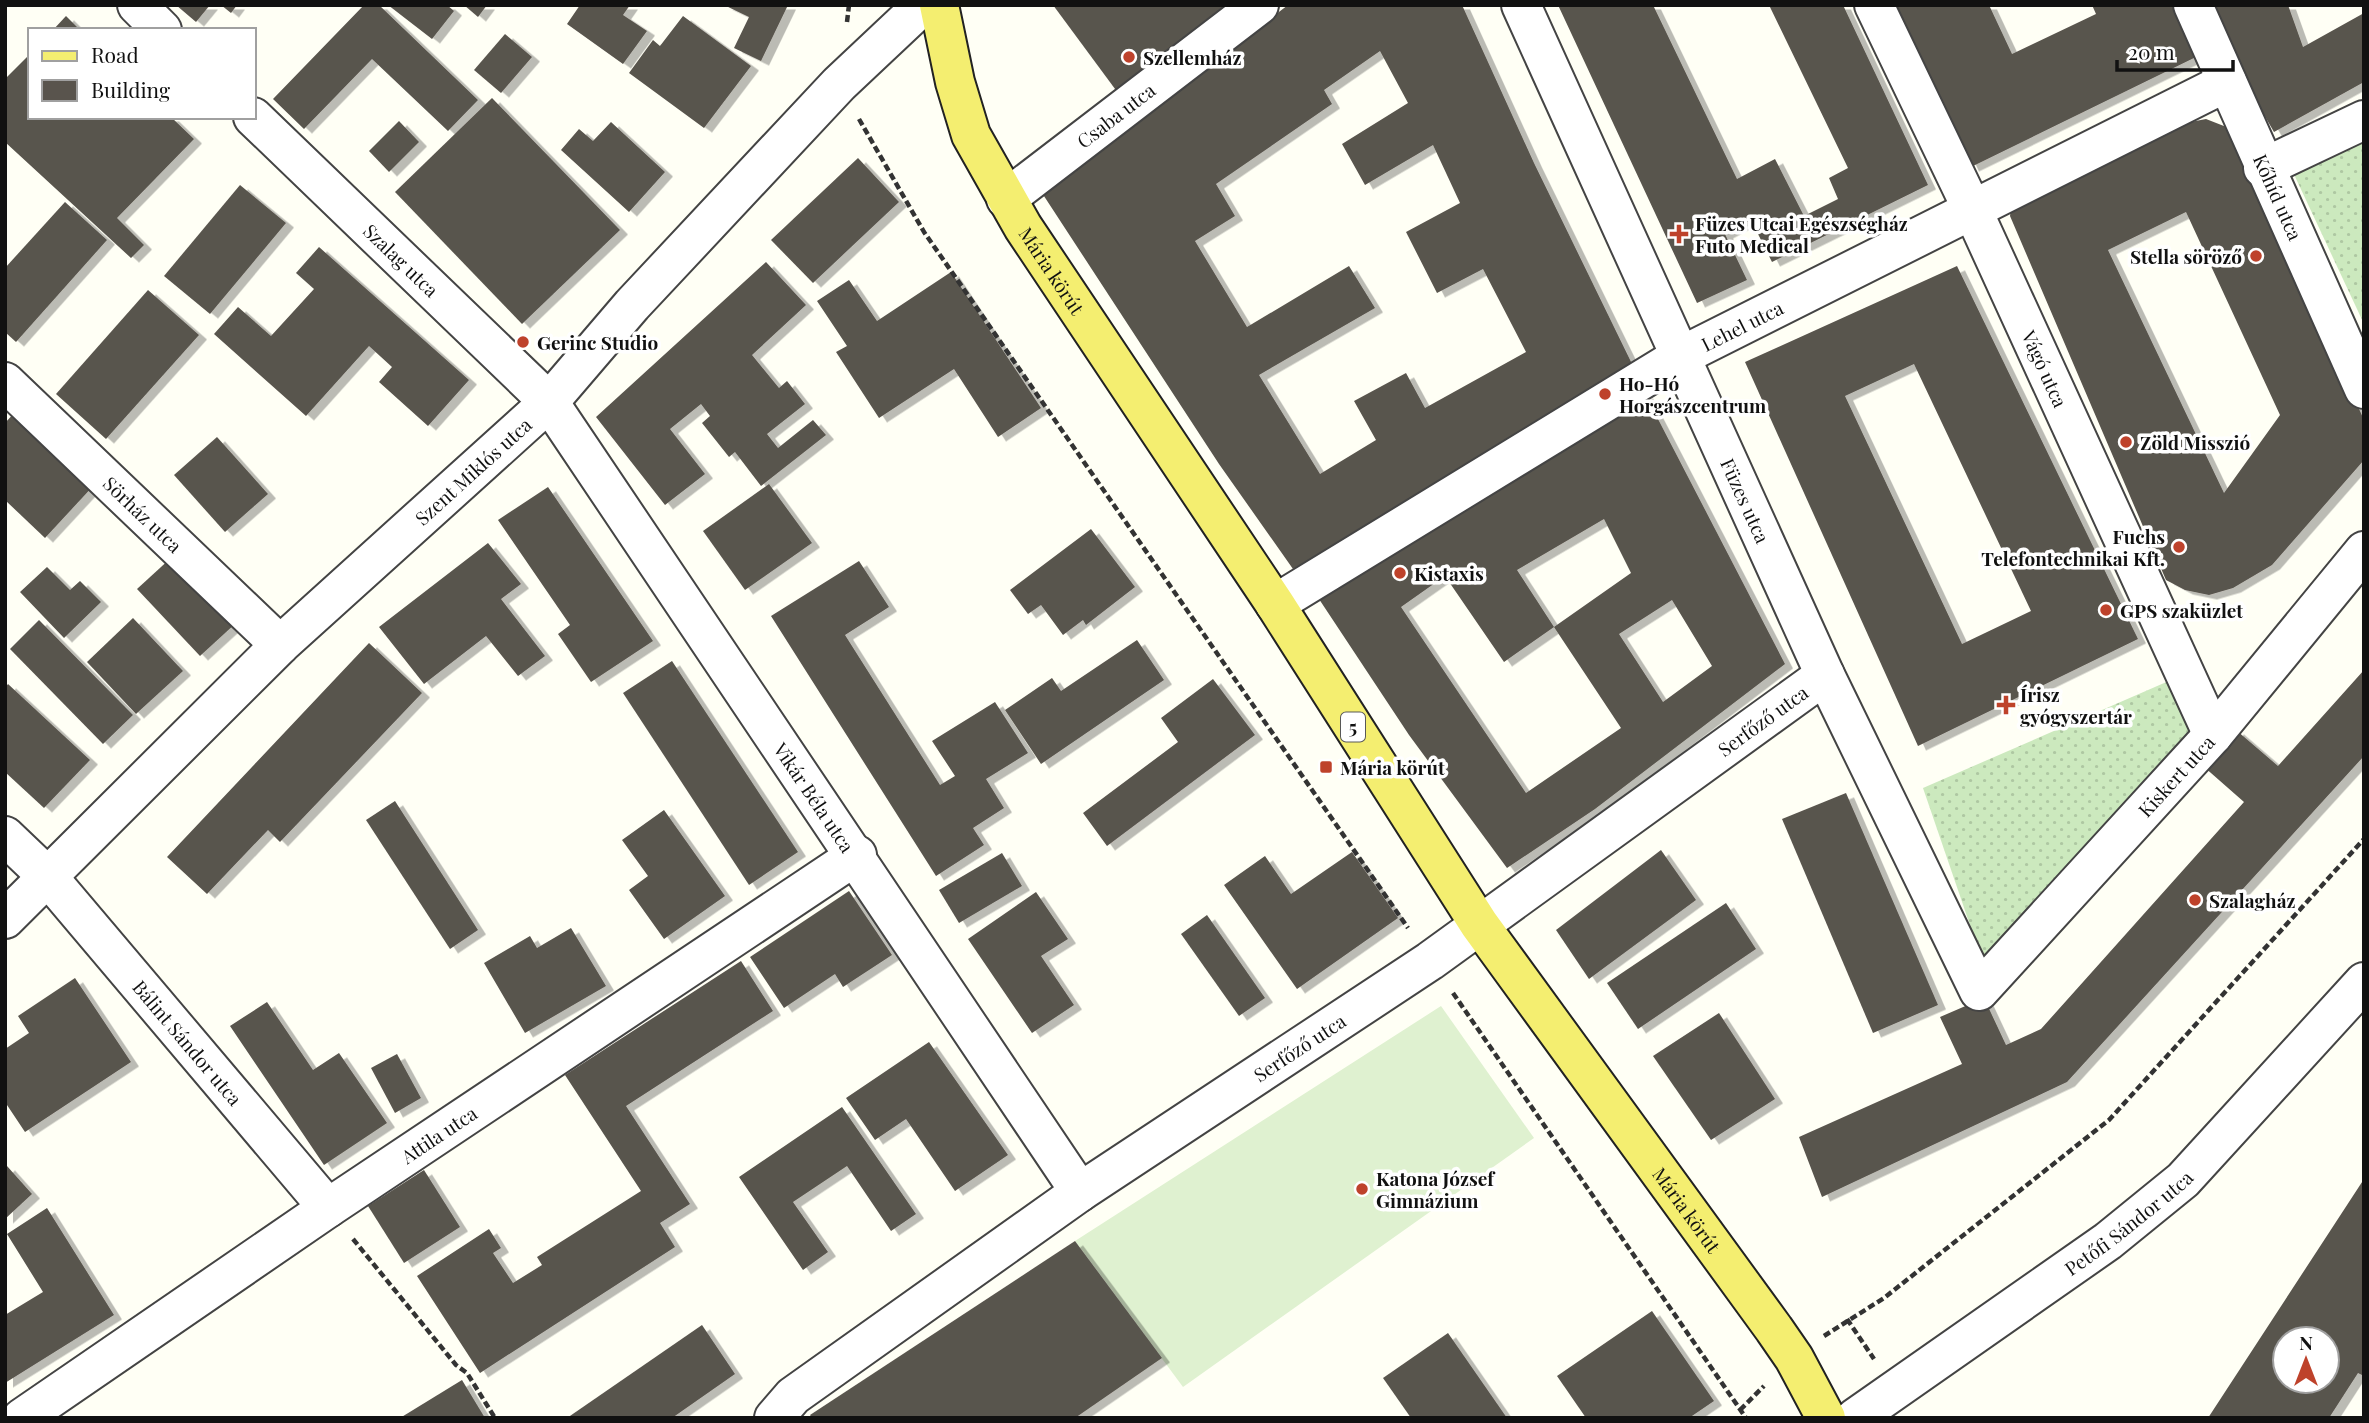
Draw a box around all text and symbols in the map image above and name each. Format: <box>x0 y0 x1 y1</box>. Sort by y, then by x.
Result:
legend <box>28 28 256 119</box>
scale bar <box>2117 28 2232 72</box>
text: 20 m <box>2128 37 2175 65</box>
text: Road <box>91 40 139 68</box>
place label: Szellemház <box>1143 44 1241 70</box>
marker: Szellemház <box>1121 49 1137 65</box>
text: Building <box>91 75 170 103</box>
street label: Csaba utca <box>1071 76 1160 153</box>
street label: Kőhíd utca <box>2248 150 2309 245</box>
place label: Füzes Utcai Egészségház Futo Medical <box>1695 210 1908 258</box>
street label: Szalag utca <box>358 218 445 303</box>
street label: Mária körút <box>1013 222 1091 319</box>
marker: Füzes Utcai Egészségház Futo Medical <box>1669 224 1689 244</box>
place label: Stella söröző <box>2130 243 2242 269</box>
marker: Stella söröző <box>2248 248 2264 264</box>
street label: Lehel utca <box>1697 294 1788 357</box>
street label: Vágó utca <box>2016 325 2074 412</box>
place label: Gerinc Studio <box>537 329 658 355</box>
marker: Gerinc Studio <box>515 334 531 350</box>
place label: Ho-Hó Horgászcentrum <box>1619 370 1766 418</box>
marker: Ho-Hó Horgászcentrum <box>1597 386 1613 402</box>
street label: Szent Miklós utca <box>409 411 537 530</box>
place label: Zöld Misszió <box>2140 429 2251 455</box>
marker: Zöld Misszió <box>2118 434 2134 450</box>
street label: Füzes utca <box>1715 454 1776 547</box>
street label: Sörház utca <box>98 470 188 558</box>
place label: Fuchs Telefontechnikai Kft. <box>1981 523 2165 571</box>
marker: Fuchs Telefontechnikai Kft. <box>2171 539 2187 555</box>
place label: Kistaxis <box>1414 560 1484 586</box>
marker: Kistaxis <box>1392 565 1408 581</box>
place label: GPS szaküzlet <box>2120 597 2243 623</box>
marker: GPS szaküzlet <box>2098 602 2114 618</box>
street label: Serfőző utca <box>1712 679 1813 762</box>
place label: Írisz gyógyszertár <box>2020 681 2132 729</box>
marker: Írisz gyógyszertár <box>1998 697 2014 713</box>
road number: 5 <box>1341 712 1365 742</box>
street label: Kiskert utca <box>2132 729 2220 822</box>
street label: Vikár Béla utca <box>768 736 861 857</box>
place label: Mária körút <box>1340 754 1445 780</box>
marker: Mária körút <box>1318 759 1334 775</box>
place label: Szalagház <box>2209 887 2296 913</box>
marker: Szalagház <box>2187 892 2203 908</box>
street label: Bálint Sándor utca <box>127 974 249 1111</box>
street label: Serfőző utca <box>1248 1007 1351 1087</box>
street label: Attila utca <box>395 1099 482 1170</box>
street label: Mária körút <box>1647 1162 1727 1258</box>
street label: Petőfi Sándor utca <box>2059 1164 2199 1281</box>
place label: Katona József Gimnázium <box>1376 1165 1496 1213</box>
marker: Katona József Gimnázium <box>1354 1181 1370 1197</box>
north arrow <box>2271 1325 2341 1395</box>
text: N <box>2299 1329 2313 1355</box>

